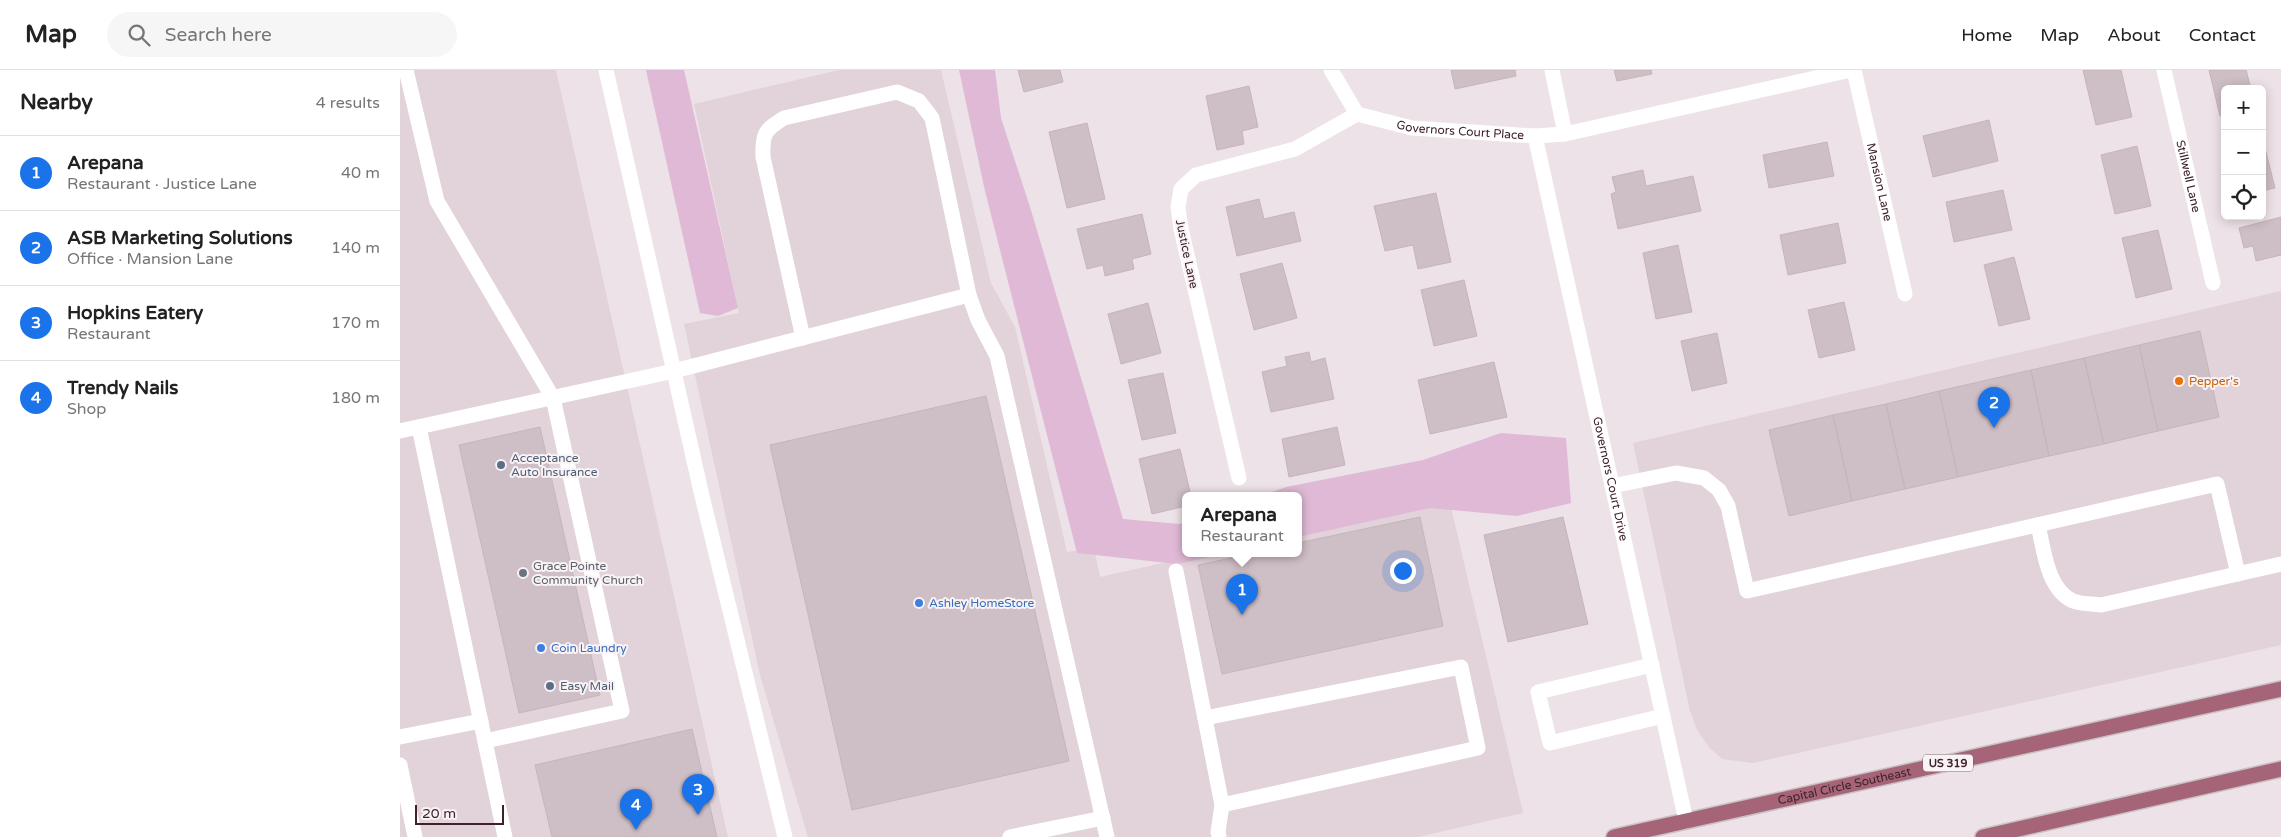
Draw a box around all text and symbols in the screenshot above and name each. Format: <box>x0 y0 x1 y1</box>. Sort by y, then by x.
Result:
search box <box>107 12 457 57</box>
text: Map <box>25 20 77 49</box>
icon: search <box>125 21 153 49</box>
text: Search here <box>165 24 272 46</box>
text: Home <box>1961 24 2012 46</box>
text: Map <box>2040 24 2079 46</box>
text: About <box>2107 24 2161 46</box>
text: Contact <box>2189 24 2256 46</box>
map controls <box>2221 85 2266 220</box>
button: + <box>2221 85 2266 130</box>
text: Nearby <box>20 90 93 115</box>
text: 4 results <box>316 93 380 113</box>
street label: Governors Court Place <box>1395 117 1525 142</box>
button: − <box>2221 130 2266 175</box>
street label: Stillwell Lane <box>2173 139 2204 214</box>
street label: Mansion Lane <box>1864 142 1895 223</box>
text: Arepana <box>67 152 144 174</box>
text: 1 <box>31 163 41 183</box>
text: 40 m <box>341 163 380 183</box>
text: Restaurant · Justice Lane <box>67 174 257 194</box>
button: locate <box>2221 175 2266 220</box>
street label: Justice Lane <box>1173 218 1201 290</box>
text: ASB Marketing Solutions <box>67 227 293 249</box>
text: 2 <box>31 238 41 258</box>
text: 140 m <box>331 238 380 258</box>
text: Office · Mansion Lane <box>67 249 233 269</box>
text: Hopkins Eatery <box>67 302 203 324</box>
text: 3 <box>31 313 41 333</box>
text: 170 m <box>331 313 380 333</box>
text: Restaurant <box>67 324 151 344</box>
place label: Pepper's <box>2189 374 2239 388</box>
marker: Pepper's <box>2173 375 2185 387</box>
text: Trendy Nails <box>67 377 178 399</box>
pin: 2 <box>1978 387 2010 428</box>
text: 4 <box>31 388 41 408</box>
text: 180 m <box>331 388 380 408</box>
text: Shop <box>67 399 106 419</box>
street label: Governors Court Drive <box>1590 415 1631 542</box>
place label: Acceptance Auto Insurance <box>511 451 598 479</box>
marker: Acceptance Auto Insurance <box>495 459 507 471</box>
popup <box>1182 492 1302 557</box>
text: Arepana <box>1200 504 1277 526</box>
text: Restaurant <box>1200 526 1284 546</box>
your location <box>1390 558 1416 584</box>
place label: Grace Pointe Community Church <box>533 559 643 587</box>
marker: Grace Pointe Community Church <box>517 567 529 579</box>
pin: 1 <box>1226 574 1258 615</box>
place label: Ashley HomeStore <box>929 596 1035 610</box>
marker: Ashley HomeStore <box>913 597 925 609</box>
place label: Coin Laundry <box>551 641 627 655</box>
marker: Coin Laundry <box>535 642 547 654</box>
place label: Easy Mail <box>560 679 614 693</box>
marker: Easy Mail <box>544 680 556 692</box>
road number: US 319 <box>1923 754 1973 771</box>
street label: Capital Circle Southeast <box>1776 764 1913 807</box>
pin: 3 <box>682 774 714 815</box>
pin: 4 <box>620 789 652 830</box>
scale bar <box>415 802 504 825</box>
text: 20 m <box>422 805 456 822</box>

